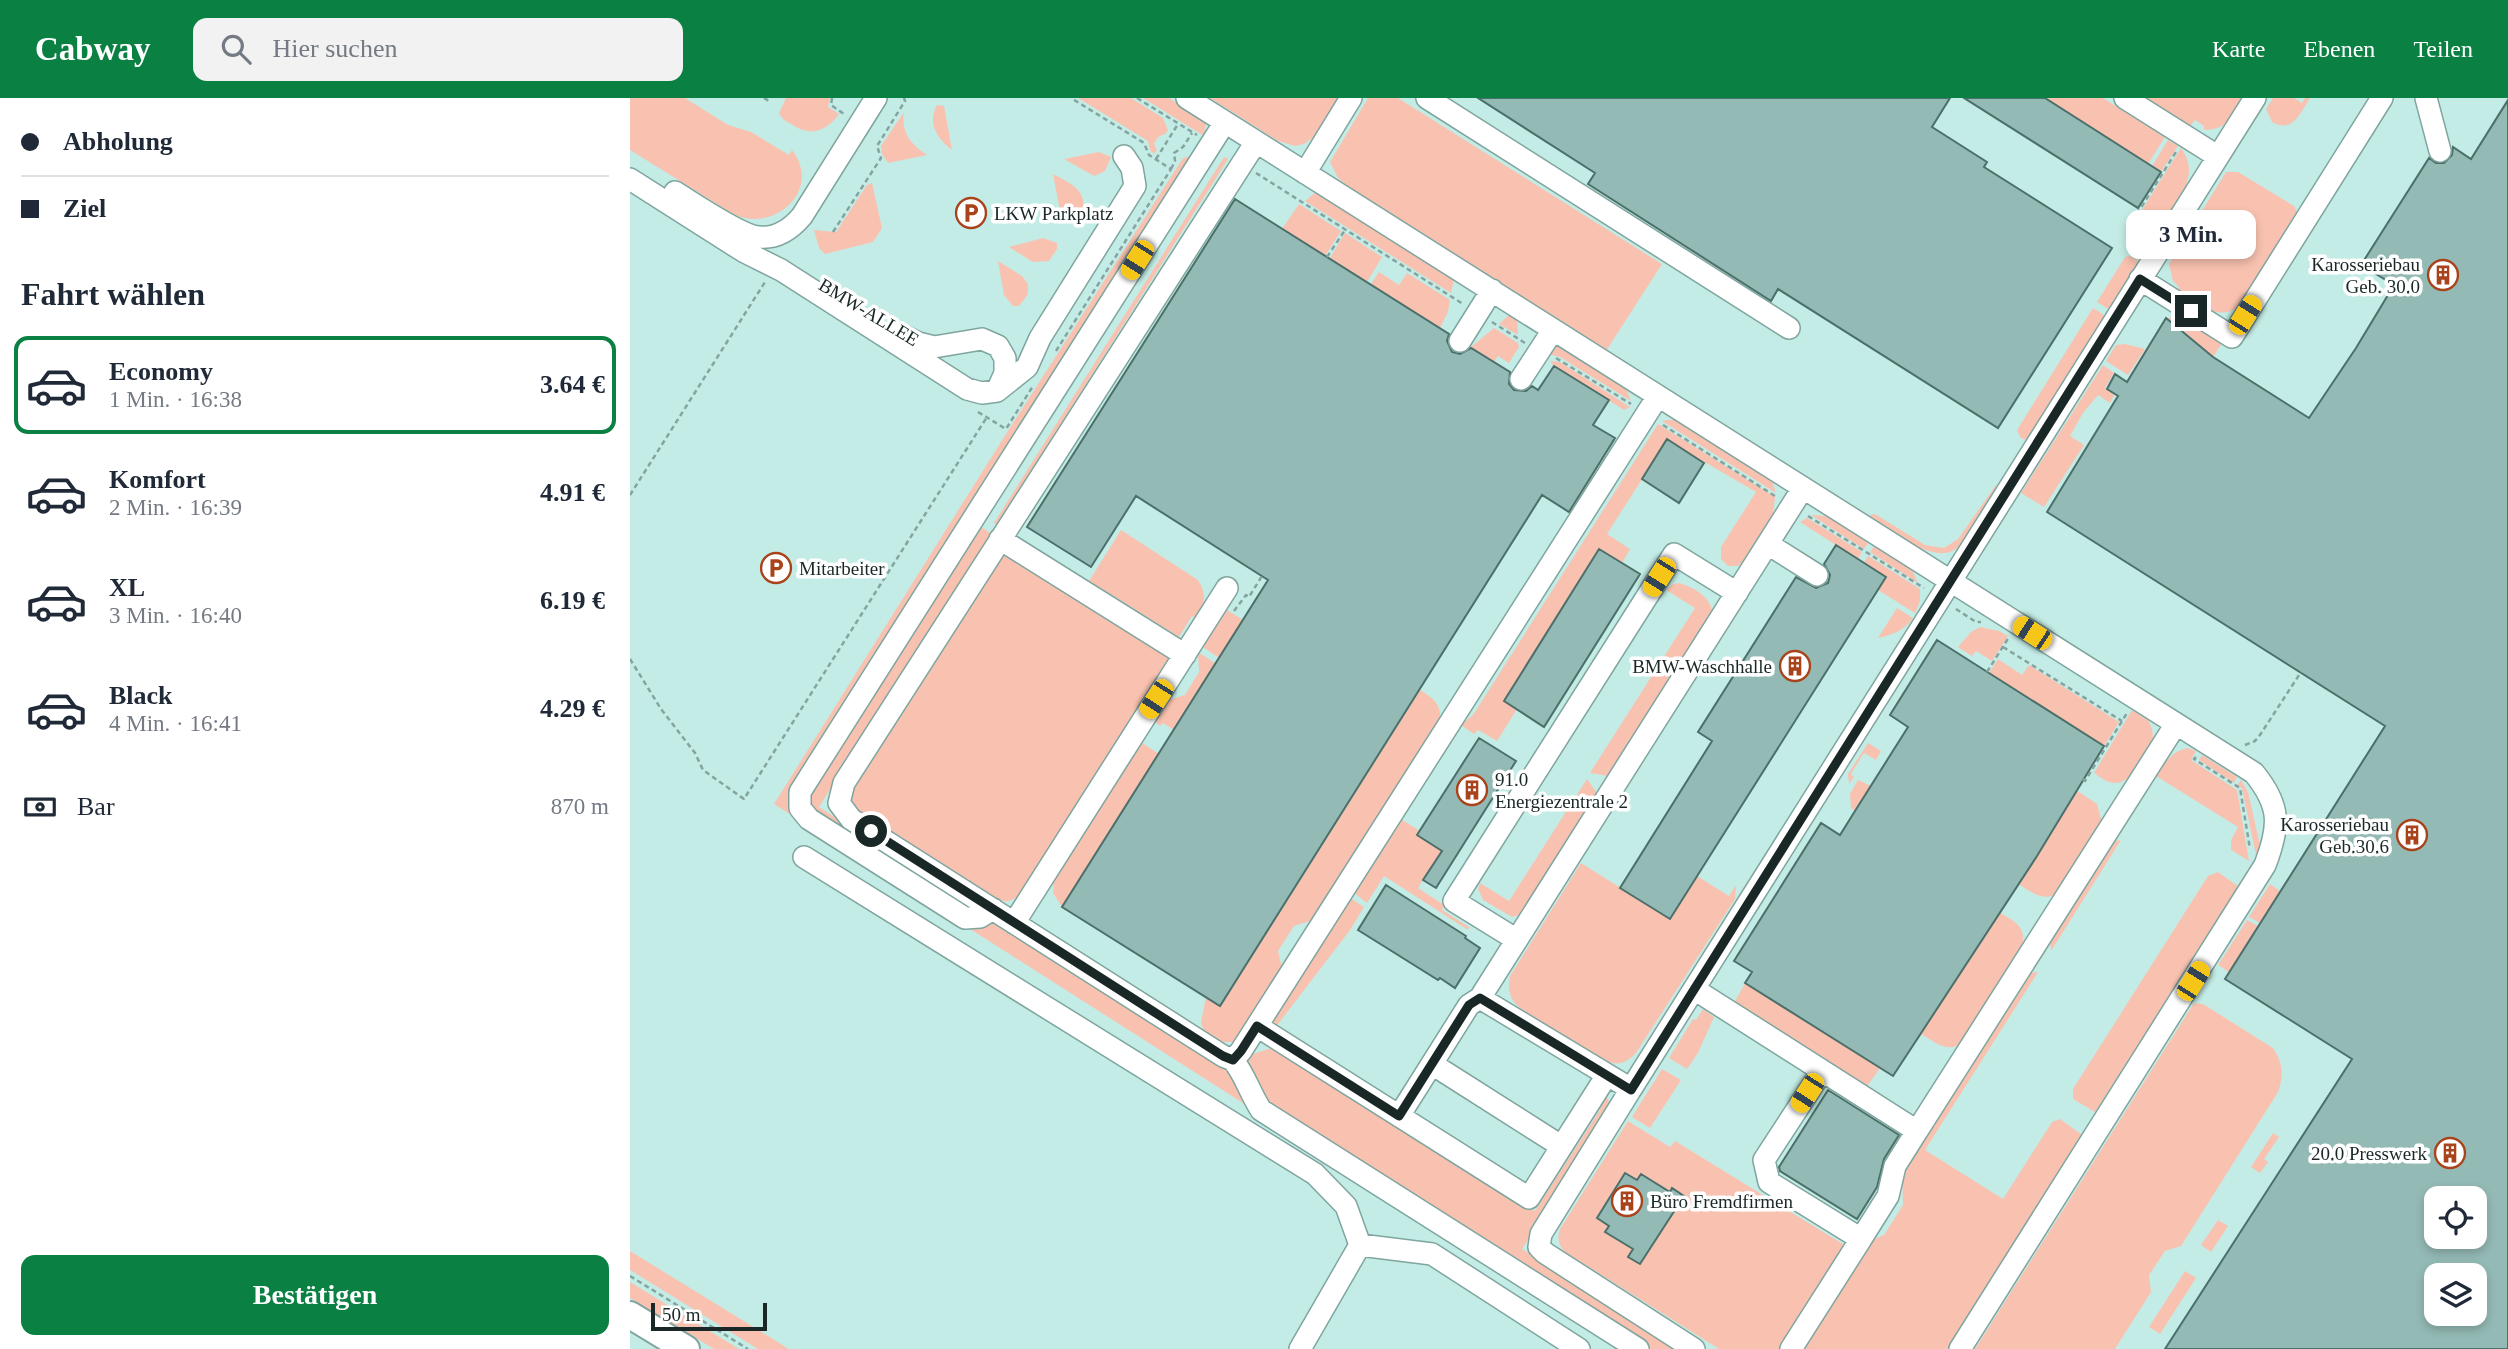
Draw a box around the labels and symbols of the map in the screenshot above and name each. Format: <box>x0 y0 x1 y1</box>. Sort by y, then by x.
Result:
parking icon: LKW Parkplatz <box>954 196 988 230</box>
place label: LKW Parkplatz <box>994 203 1113 224</box>
callout: 3 Min. <box>2126 209 2256 258</box>
car <box>1117 237 1158 283</box>
place label: Karosseriebau Geb. 30.0 <box>2311 254 2420 297</box>
building icon: Karosseriebau Geb. 30.0 <box>2426 258 2460 292</box>
street label: BMW-ALLEE <box>815 274 923 350</box>
car <box>2225 292 2266 338</box>
route end <box>2175 295 2207 327</box>
parking icon: Mitarbeiter <box>759 551 793 585</box>
car <box>1639 554 1680 600</box>
place label: Mitarbeiter <box>799 558 885 579</box>
car <box>2009 613 2056 653</box>
building icon: BMW-Waschhalle <box>1778 649 1812 683</box>
place label: BMW-Waschhalle <box>1632 656 1772 677</box>
car <box>1136 676 1177 722</box>
place label: 91.0 Energiezentrale 2 <box>1495 769 1628 812</box>
building icon: 91.0 Energiezentrale 2 <box>1455 773 1489 807</box>
place label: Karosseriebau Geb.30.6 <box>2280 814 2389 857</box>
route start <box>855 815 887 847</box>
building icon: Karosseriebau Geb.30.6 <box>2395 818 2429 852</box>
car <box>2173 958 2214 1004</box>
car <box>1787 1070 1828 1116</box>
building icon: 20.0 Presswerk <box>2433 1136 2467 1170</box>
place label: 20.0 Presswerk <box>2311 1143 2427 1164</box>
building icon: Büro Fremdfirmen <box>1610 1184 1644 1218</box>
place label: Büro Fremdfirmen <box>1650 1191 1794 1212</box>
scale bar <box>651 1300 766 1332</box>

